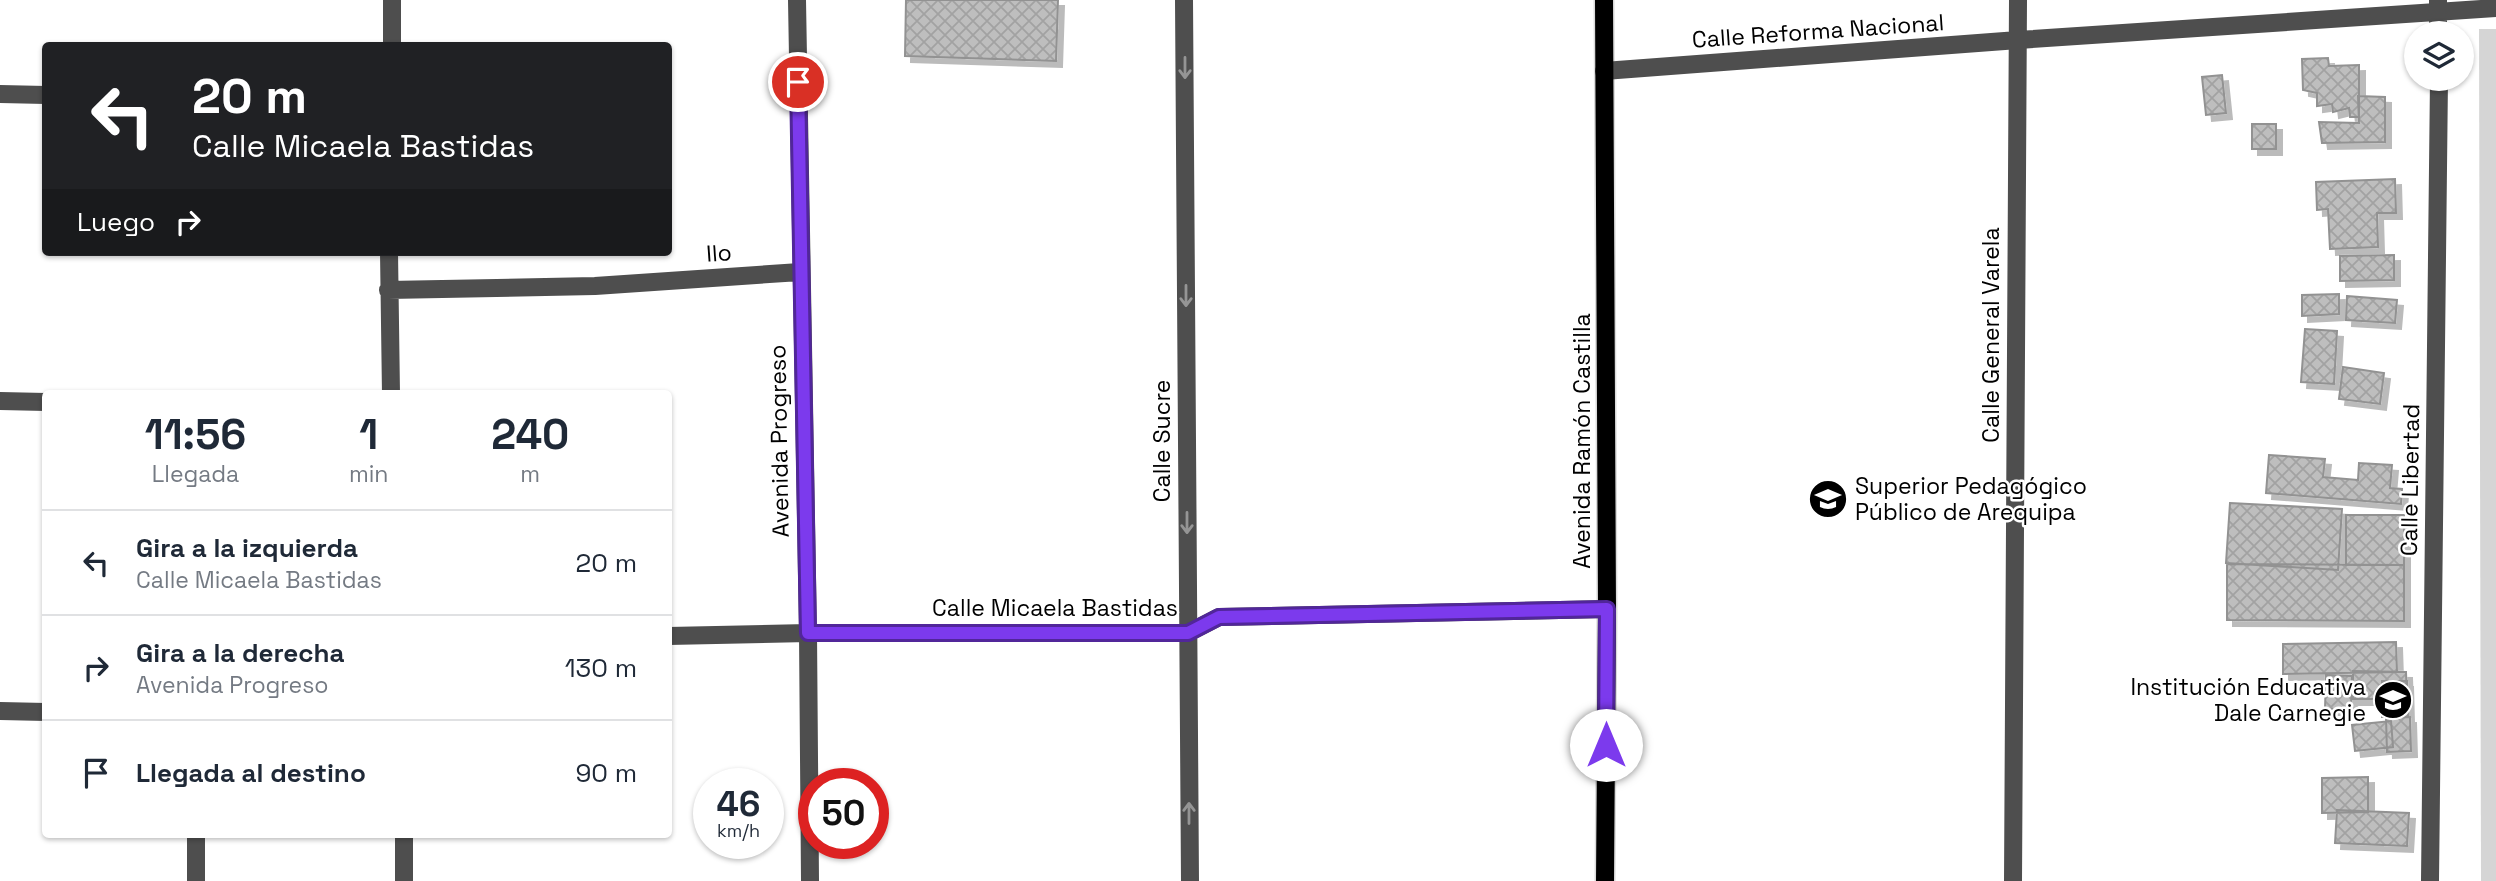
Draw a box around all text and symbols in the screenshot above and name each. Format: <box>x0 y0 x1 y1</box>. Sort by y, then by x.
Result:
street label: Calle Reforma Nacional <box>1691 7 1945 55</box>
map controls <box>2404 21 2474 91</box>
button: layers <box>2404 21 2474 91</box>
pin <box>768 52 828 112</box>
one-way arrow <box>1178 56 1192 79</box>
icon: arrive <box>779 63 817 101</box>
text: 20 m <box>192 65 307 127</box>
icon: left <box>77 70 168 161</box>
text: Calle Micaela Bastidas <box>192 126 534 166</box>
icon: right <box>169 203 207 241</box>
text: Luego <box>77 205 155 239</box>
street label: Calle General Varela <box>1976 227 2006 443</box>
street label: Ilo <box>705 237 733 269</box>
one-way arrow <box>1179 284 1193 307</box>
street label: Avenida Ramón Castilla <box>1567 313 1597 569</box>
street label: Avenida Progreso <box>762 344 796 538</box>
street label: Calle Sucre <box>1147 380 1177 502</box>
street label: Calle Libertad <box>2394 404 2426 556</box>
text: 11:56 <box>145 408 246 461</box>
text: 1 <box>359 408 378 461</box>
text: 240 <box>491 408 569 461</box>
text: Llegada <box>152 459 239 489</box>
text: min <box>349 459 388 489</box>
text: m <box>520 459 540 489</box>
place label: Superior Pedagógico Público de Arequipa <box>1855 471 2087 527</box>
school or university icon: Superior Pedagógico Público de Arequipa <box>1807 478 1849 520</box>
one-way arrow <box>1180 511 1194 534</box>
text: Gira a la izquierda <box>136 531 358 565</box>
icon: left <box>77 544 115 582</box>
text: 20 m <box>576 546 637 580</box>
text: Calle Micaela Bastidas <box>136 565 382 595</box>
street label: Calle Micaela Bastidas <box>932 593 1178 623</box>
text: Gira a la derecha <box>136 636 345 670</box>
icon: right <box>77 649 115 687</box>
text: 130 m <box>565 651 637 685</box>
text: Avenida Progreso <box>136 670 329 700</box>
place label: Institución Educativa Dale Carnegie <box>2130 672 2366 728</box>
school or university icon: Institución Educativa Dale Carnegie <box>2372 679 2414 721</box>
position arrow <box>1569 708 1643 782</box>
icon: arrive <box>77 754 115 792</box>
text: Llegada al destino <box>136 756 366 790</box>
text: 90 m <box>575 756 637 790</box>
speed limit sign: 50 <box>798 768 889 859</box>
text: 46 <box>717 782 760 826</box>
one-way arrow <box>1183 802 1196 825</box>
text: km/h <box>717 819 760 842</box>

